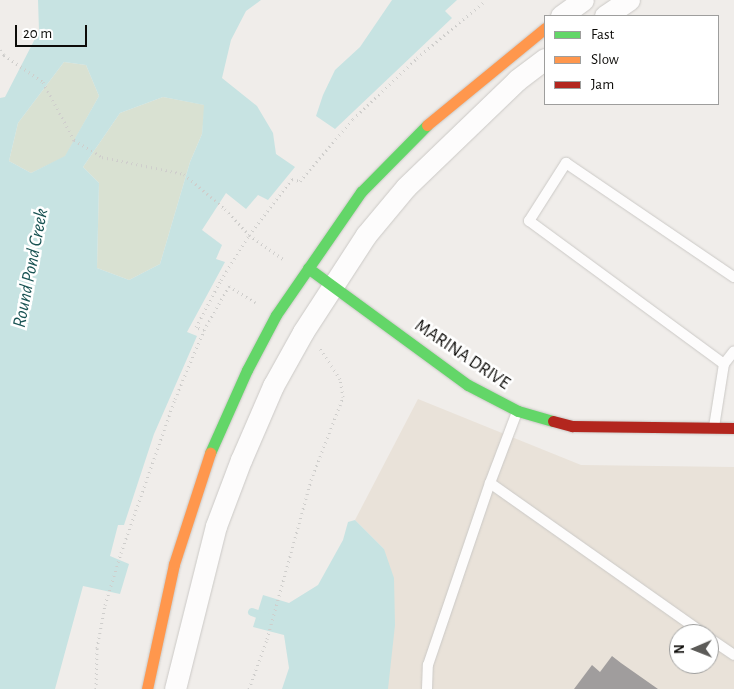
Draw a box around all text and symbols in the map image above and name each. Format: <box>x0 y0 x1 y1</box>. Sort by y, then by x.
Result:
scale bar <box>18 15 90 47</box>
legend <box>544 15 719 105</box>
text: 20 m <box>23 26 52 41</box>
text: Fast <box>591 27 614 42</box>
text: Slow <box>591 52 619 67</box>
text: Jam <box>591 77 614 92</box>
water label: Round Pond Creek <box>8 206 54 330</box>
street label: MARINA DRIVE <box>410 315 514 395</box>
north arrow <box>669 624 719 674</box>
text: N <box>673 644 687 654</box>

